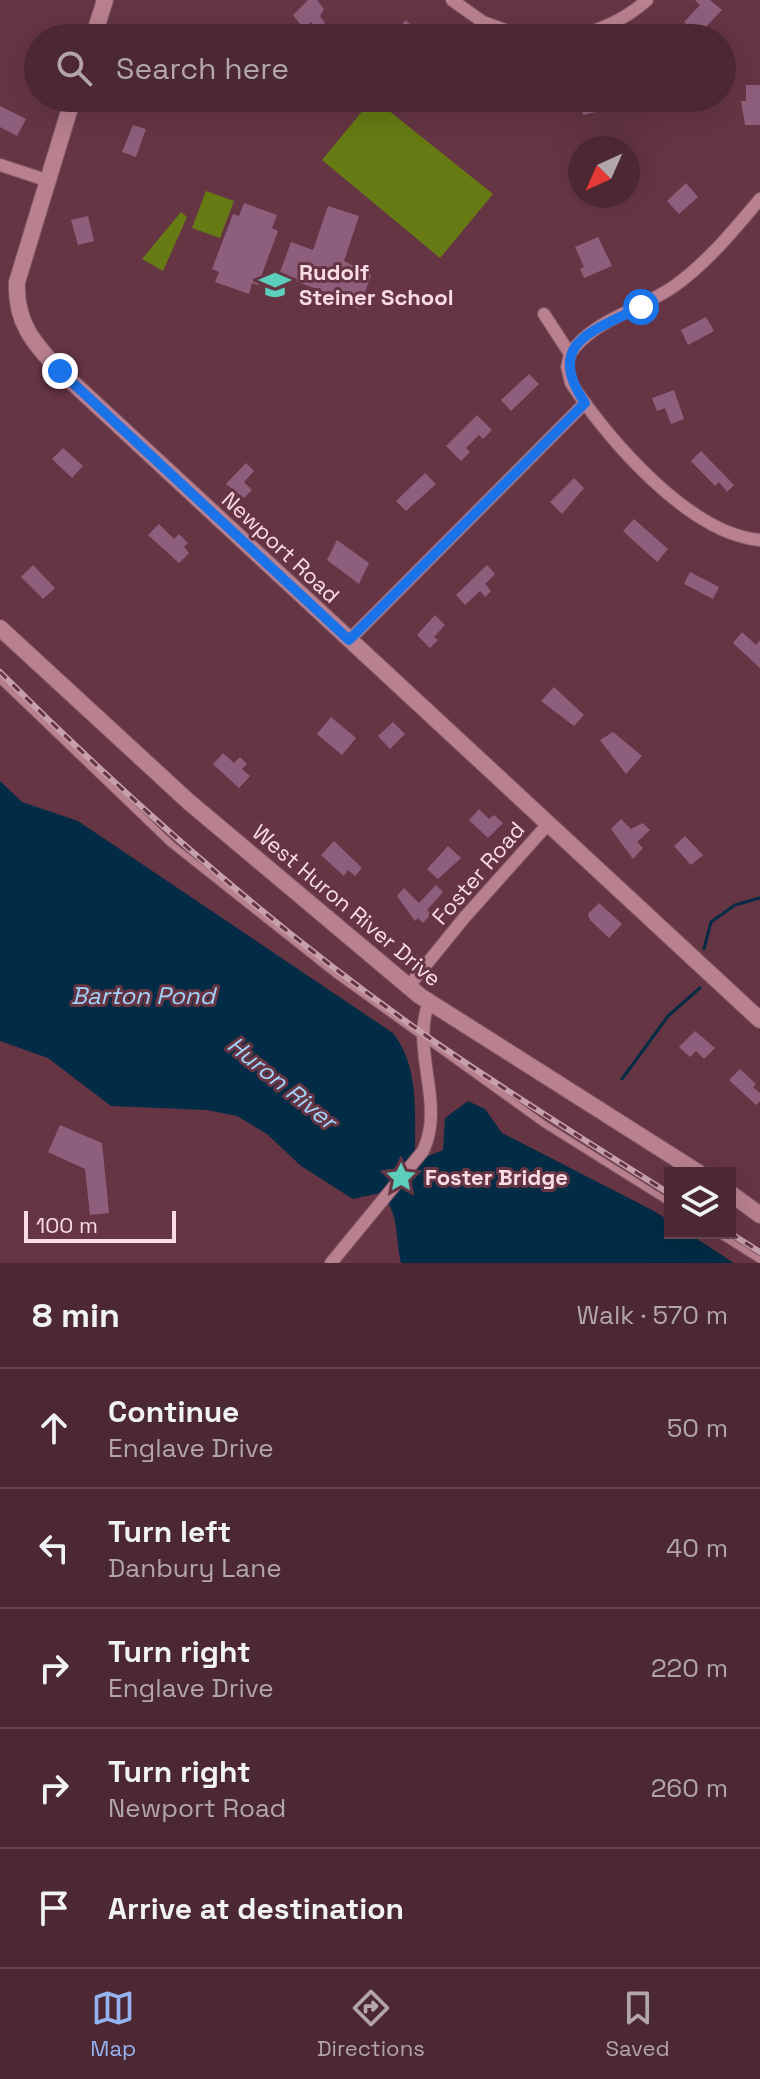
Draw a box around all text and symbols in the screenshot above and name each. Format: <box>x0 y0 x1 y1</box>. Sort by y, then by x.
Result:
search box <box>24 24 736 112</box>
icon: search <box>52 46 96 90</box>
text: Search here <box>116 49 289 88</box>
north arrow <box>568 136 640 208</box>
place label: Rudolf Steiner School <box>299 258 454 311</box>
school or university icon: Rudolf Steiner School <box>258 268 292 302</box>
route start <box>623 289 659 325</box>
route end <box>42 353 78 389</box>
street label: Newport Road <box>216 485 346 609</box>
street label: Foster Road <box>426 816 530 930</box>
street label: West Huron River Drive <box>247 818 447 992</box>
water label: Barton Pond <box>71 980 218 1011</box>
water label: Huron River <box>221 1029 345 1138</box>
place icon: Foster Bridge <box>384 1160 418 1194</box>
place label: Foster Bridge <box>425 1163 568 1191</box>
map controls <box>664 1167 736 1239</box>
button: layers <box>664 1167 736 1239</box>
scale bar <box>24 1207 176 1243</box>
text: 100 m <box>36 1211 98 1239</box>
text: 8 min <box>32 1294 120 1337</box>
text: Walk · 570 m <box>577 1298 728 1332</box>
text: Continue <box>108 1392 239 1431</box>
icon: ahead <box>32 1406 76 1450</box>
text: 50 m <box>667 1411 728 1445</box>
text: Englave Drive <box>108 1431 274 1465</box>
text: Turn left <box>108 1512 231 1551</box>
icon: left <box>32 1526 76 1570</box>
text: 40 m <box>666 1531 728 1565</box>
text: Danbury Lane <box>108 1551 282 1585</box>
text: Turn right <box>108 1632 251 1671</box>
icon: right <box>32 1646 76 1690</box>
text: 220 m <box>651 1651 728 1685</box>
text: Englave Drive <box>108 1671 274 1705</box>
text: Turn right <box>108 1752 251 1791</box>
icon: right <box>32 1766 76 1810</box>
text: 260 m <box>651 1771 728 1805</box>
text: Newport Road <box>108 1791 286 1825</box>
icon: arrive <box>32 1886 76 1930</box>
text: Arrive at destination <box>108 1889 404 1928</box>
tab: Map <box>90 1986 136 2062</box>
tab: Directions <box>317 1986 425 2062</box>
tab: Saved <box>605 1986 670 2062</box>

